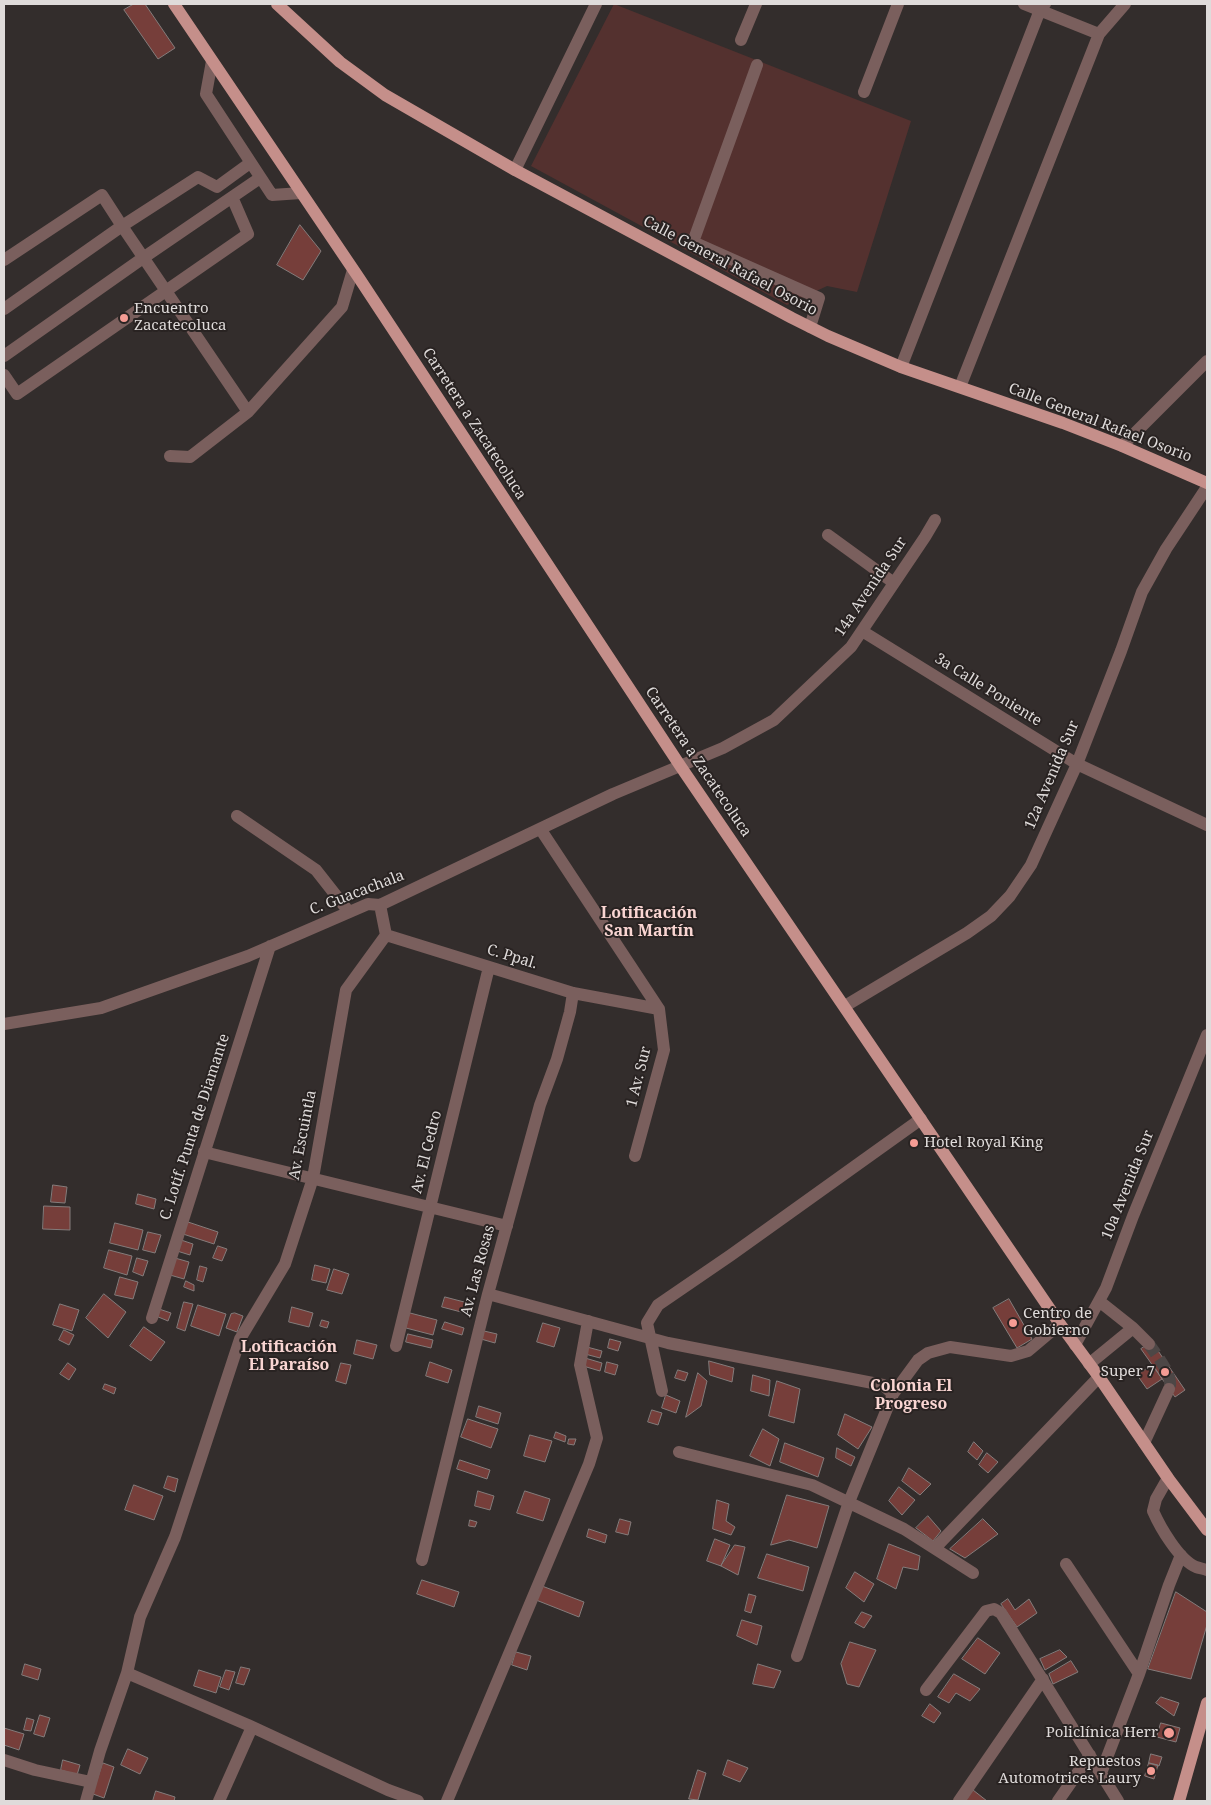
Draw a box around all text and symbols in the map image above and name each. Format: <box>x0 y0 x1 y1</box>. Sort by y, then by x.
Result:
street label: Calle General Rafael Osorio <box>640 212 820 320</box>
place label: Encuentro Zacatecoluca <box>134 300 226 335</box>
marker: Encuentro Zacatecoluca <box>118 312 130 324</box>
street label: Carretera a Zacatecoluca <box>418 345 530 503</box>
street label: Calle General Rafael Osorio <box>1006 380 1194 466</box>
street label: 14a Avenida Sur <box>831 534 911 640</box>
street label: 3a Calle Poniente <box>931 650 1045 730</box>
street label: Carretera a Zacatecoluca <box>641 684 755 840</box>
street label: 12a Avenida Sur <box>1021 718 1083 832</box>
street label: C. Guacachala <box>307 867 407 919</box>
district label: Lotificación San Martín <box>601 903 697 941</box>
street label: C. Ppal. <box>485 941 539 973</box>
street label: C. Lotif. Punta de Diamante <box>156 1032 234 1222</box>
street label: 1 Av. Sur <box>623 1045 655 1109</box>
street label: Av. Escuintla <box>286 1089 320 1181</box>
street label: Av. El Cedro <box>408 1109 446 1195</box>
street label: 10a Avenida Sur <box>1098 1128 1158 1242</box>
place label: Hotel Royal King <box>924 1134 1043 1152</box>
marker: Hotel Royal King <box>908 1137 920 1149</box>
street label: Av. Las Rosas <box>457 1223 499 1319</box>
place label: Centro de Gobierno <box>1023 1305 1092 1340</box>
marker: Centro de Gobierno <box>1007 1317 1019 1329</box>
district label: Lotificación El Paraíso <box>241 1337 337 1375</box>
place label: Super 7 <box>1101 1363 1155 1381</box>
marker: Super 7 <box>1159 1366 1171 1378</box>
district label: Colonia El Progreso <box>870 1376 952 1414</box>
place label: Policlínica Herr <box>1046 1724 1158 1742</box>
marker: Policlínica Herr <box>1162 1726 1176 1740</box>
place label: Repuestos Automotrices Laury <box>998 1753 1141 1788</box>
marker: Repuestos Automotrices Laury <box>1145 1765 1157 1777</box>

